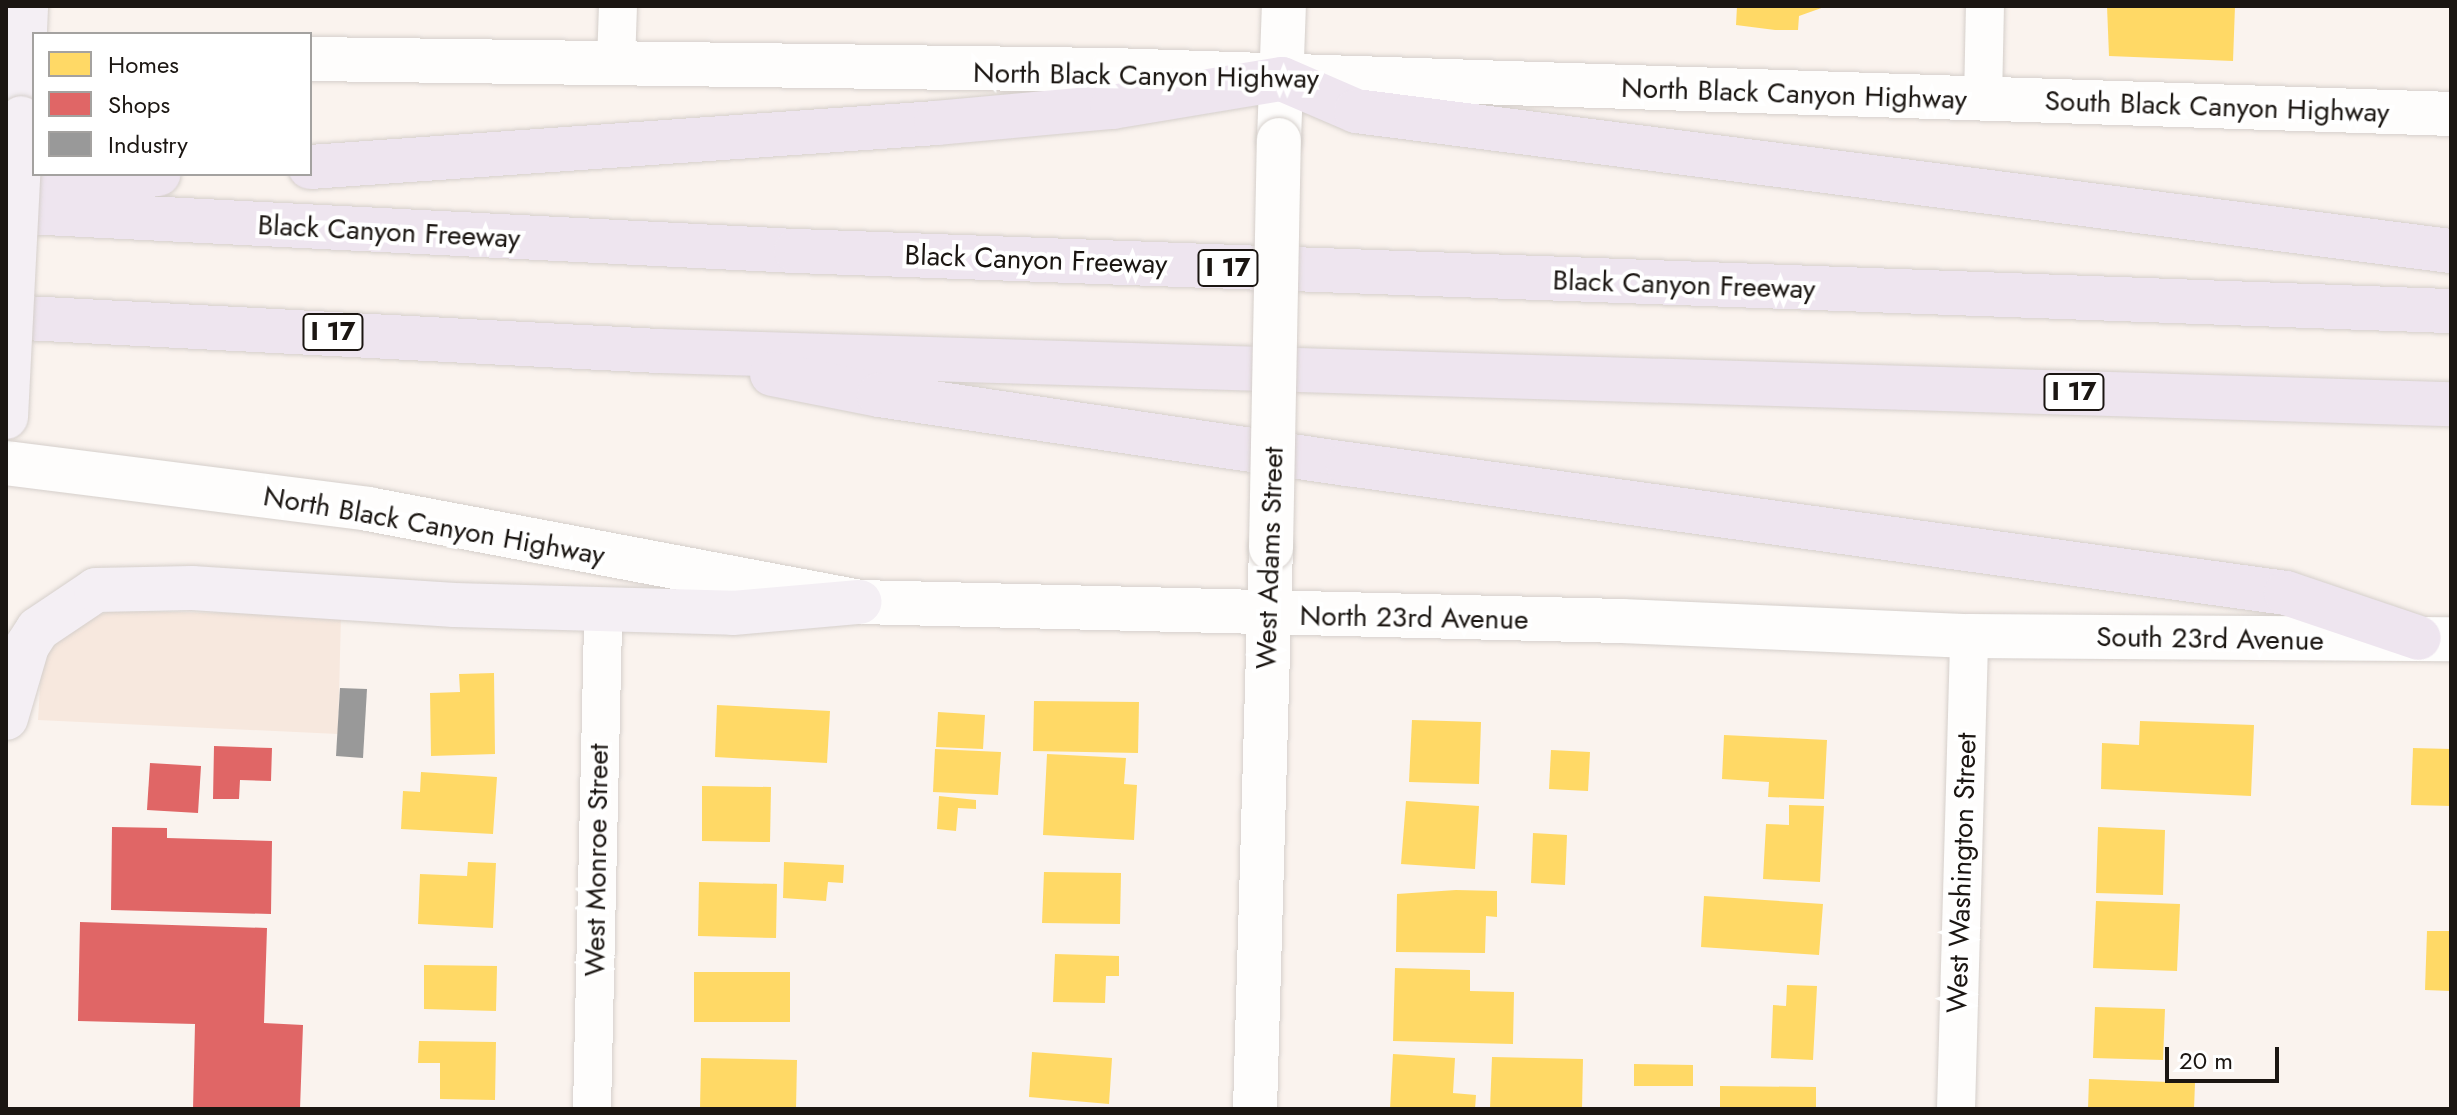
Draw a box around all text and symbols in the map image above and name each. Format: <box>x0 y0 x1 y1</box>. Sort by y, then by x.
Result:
legend <box>32 32 312 176</box>
text: Homes <box>108 47 179 82</box>
street label: North Black Canyon Highway <box>973 56 1319 96</box>
street label: North Black Canyon Highway <box>1620 71 1968 117</box>
street label: South Black Canyon Highway <box>2044 84 2390 130</box>
text: Shops <box>108 87 170 122</box>
text: Industry <box>108 127 188 162</box>
street label: Black Canyon Freeway <box>257 208 521 256</box>
street label: Black Canyon Freeway <box>904 239 1168 281</box>
road number: I 17 <box>1196 246 1260 290</box>
street label: Black Canyon Freeway <box>1552 264 1816 306</box>
road number: I 17 <box>301 310 365 354</box>
road number: I 17 <box>2042 370 2106 414</box>
street label: West Adams Street <box>1249 446 1291 670</box>
street label: North Black Canyon Highway <box>261 479 607 573</box>
street label: North 23rd Avenue <box>1299 599 1529 637</box>
street label: South 23rd Avenue <box>2096 620 2324 658</box>
street label: West Washington Street <box>1940 732 1984 1014</box>
street label: West Monroe Street <box>578 743 616 977</box>
scale bar <box>2169 1031 2283 1081</box>
text: 20 m <box>2179 1043 2233 1078</box>

